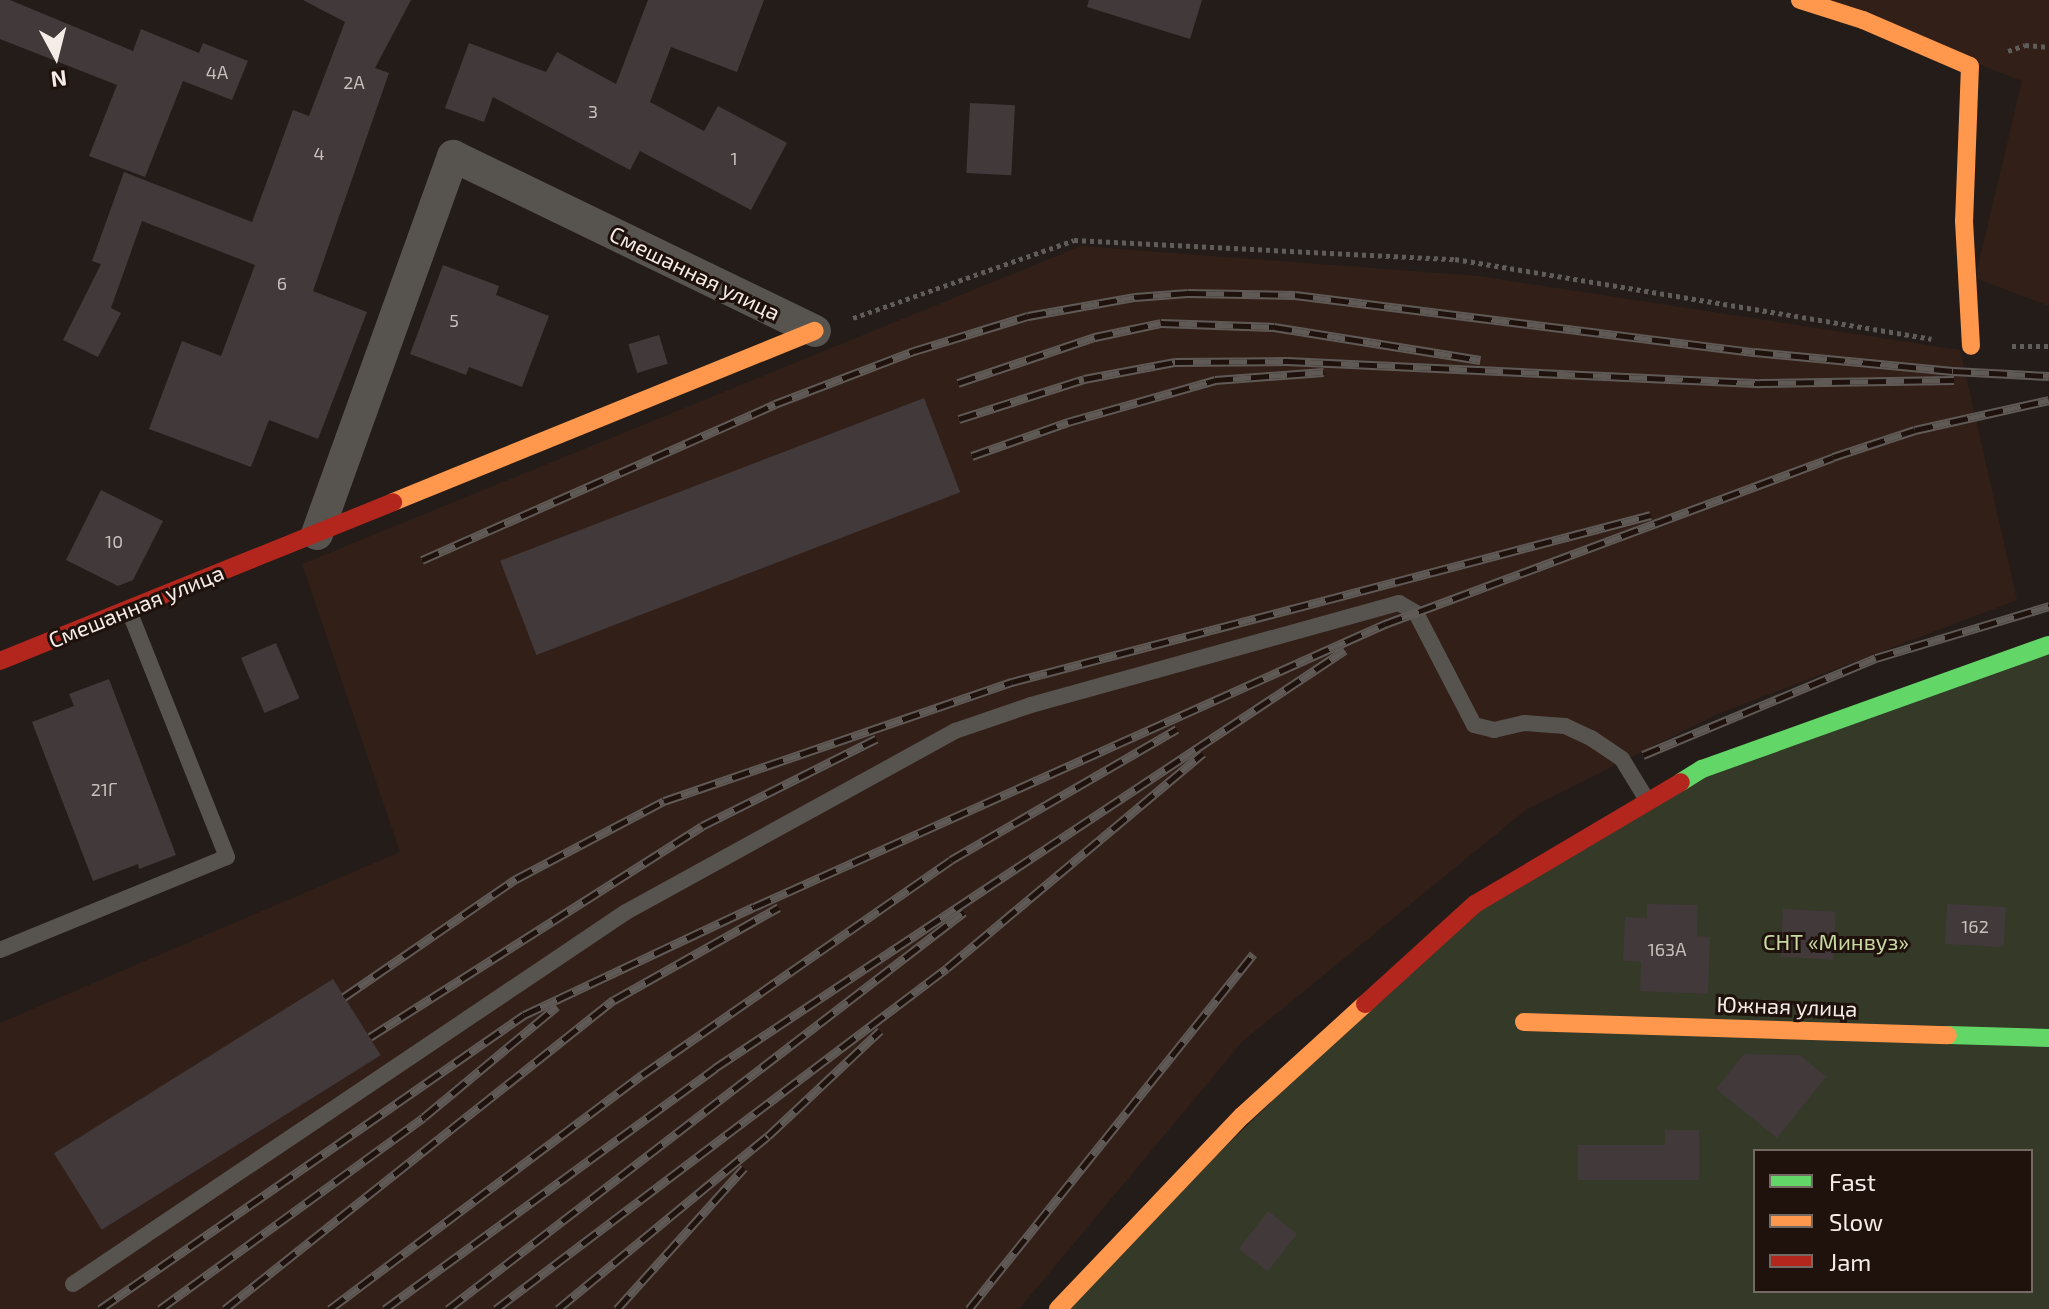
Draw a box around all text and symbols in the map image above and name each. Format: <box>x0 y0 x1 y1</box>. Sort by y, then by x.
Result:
north arrow <box>16 16 96 96</box>
house number: 4А <box>206 61 228 83</box>
text: N <box>49 66 68 94</box>
house number: 2А <box>343 71 365 93</box>
house number: 3 <box>588 100 598 122</box>
house number: 4 <box>313 142 325 164</box>
house number: 1 <box>730 147 738 169</box>
street label: Смешанная улица <box>605 220 785 326</box>
house number: 6 <box>277 272 287 294</box>
house number: 5 <box>449 309 459 331</box>
house number: 10 <box>105 530 123 552</box>
street label: Смешанная улица <box>44 559 228 653</box>
house number: 21Г <box>91 778 117 800</box>
house number: 162 <box>1961 915 1989 937</box>
park label: СНТ «Минвуз» <box>1763 929 1909 955</box>
house number: 163А <box>1648 938 1686 960</box>
street label: Южная улица <box>1716 990 1858 1022</box>
legend <box>1753 1149 2033 1293</box>
text: Fast <box>1829 1167 1876 1196</box>
text: Slow <box>1829 1207 1883 1236</box>
text: Jam <box>1829 1247 1871 1276</box>

